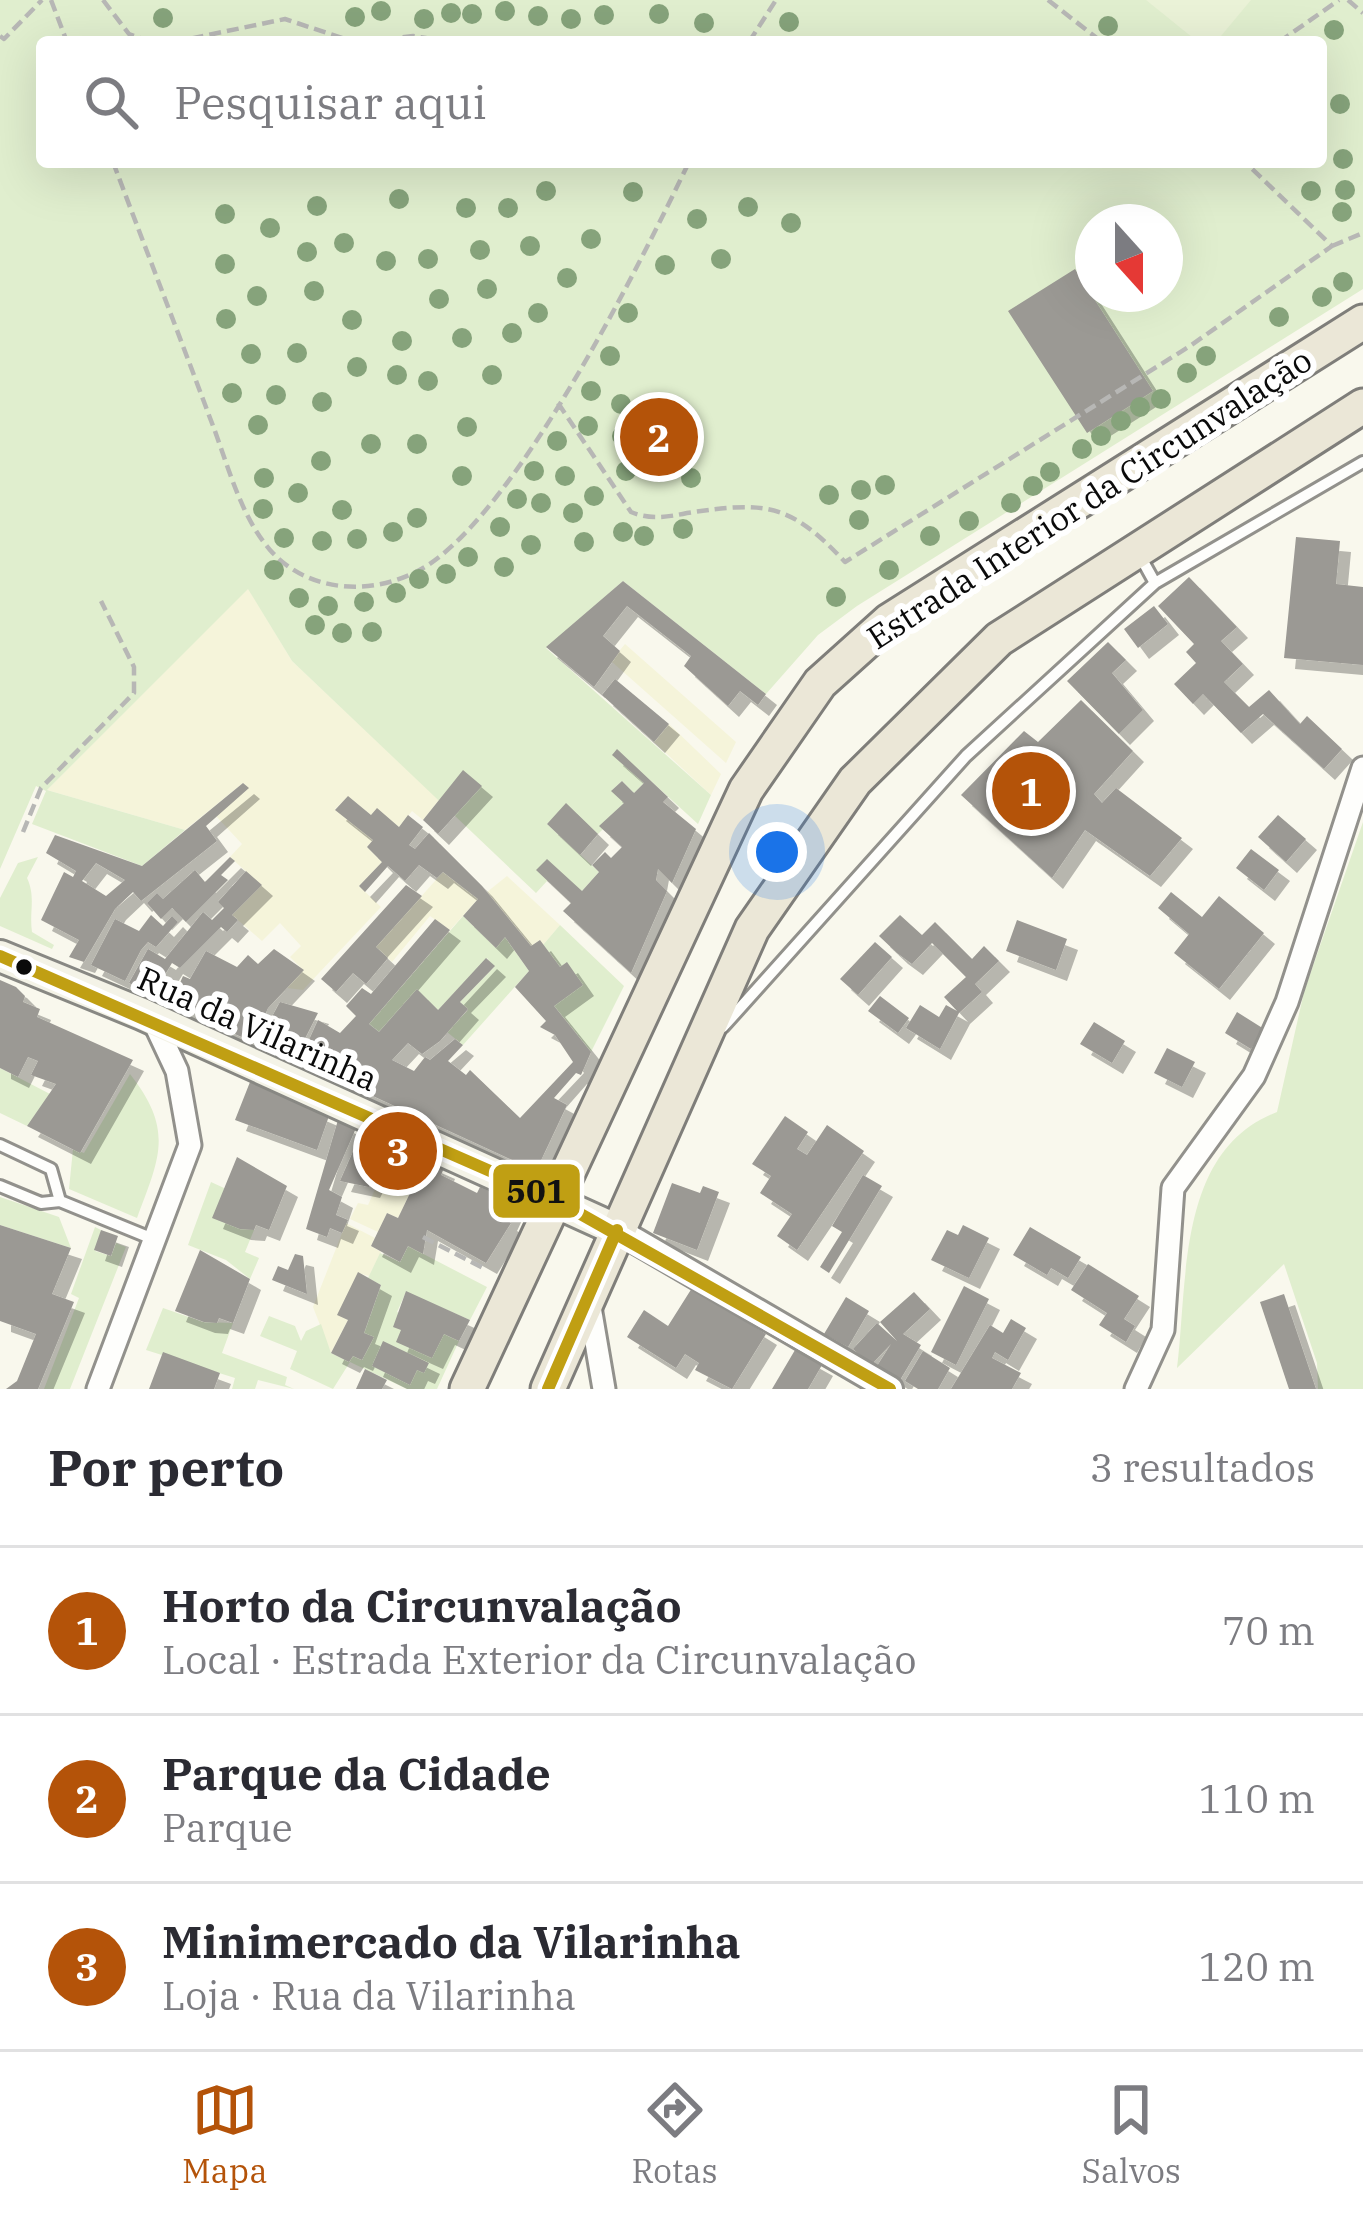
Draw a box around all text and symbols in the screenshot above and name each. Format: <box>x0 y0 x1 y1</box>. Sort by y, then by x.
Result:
search box <box>36 36 1327 168</box>
icon: search <box>78 69 144 135</box>
text: Pesquisar aqui <box>174 73 487 131</box>
north arrow <box>1075 204 1183 312</box>
street label: Estrada Interior da Circunvalação <box>858 338 1320 658</box>
pin: 2 <box>620 392 698 482</box>
pin: 1 <box>992 746 1070 836</box>
your location <box>747 822 807 882</box>
unlabelled marker <box>13 956 35 978</box>
street label: Rua da Vilarinha <box>131 956 385 1100</box>
pin: 3 <box>359 1106 437 1196</box>
line badge: 501 <box>491 1162 582 1220</box>
text: 501 <box>506 1169 566 1212</box>
text: Por perto <box>48 1434 284 1500</box>
text: 3 resultados <box>1090 1442 1315 1493</box>
text: Horto da Circunvalação <box>162 1576 682 1634</box>
text: 1 <box>75 1605 99 1656</box>
text: 70 m <box>1222 1605 1315 1656</box>
text: Local · Estrada Exterior da Circunvalação <box>162 1634 916 1685</box>
text: Parque da Cidade <box>162 1744 551 1802</box>
text: 2 <box>75 1773 99 1824</box>
text: 110 m <box>1199 1773 1315 1824</box>
text: Parque <box>162 1802 293 1853</box>
text: Minimercado da Vilarinha <box>162 1912 741 1970</box>
text: 3 <box>75 1941 99 1992</box>
text: 120 m <box>1199 1941 1315 1992</box>
text: Loja · Rua da Vilarinha <box>162 1970 576 2021</box>
tab: Mapa <box>182 2077 267 2192</box>
tab: Rotas <box>631 2077 718 2192</box>
tab: Salvos <box>1082 2077 1181 2192</box>

